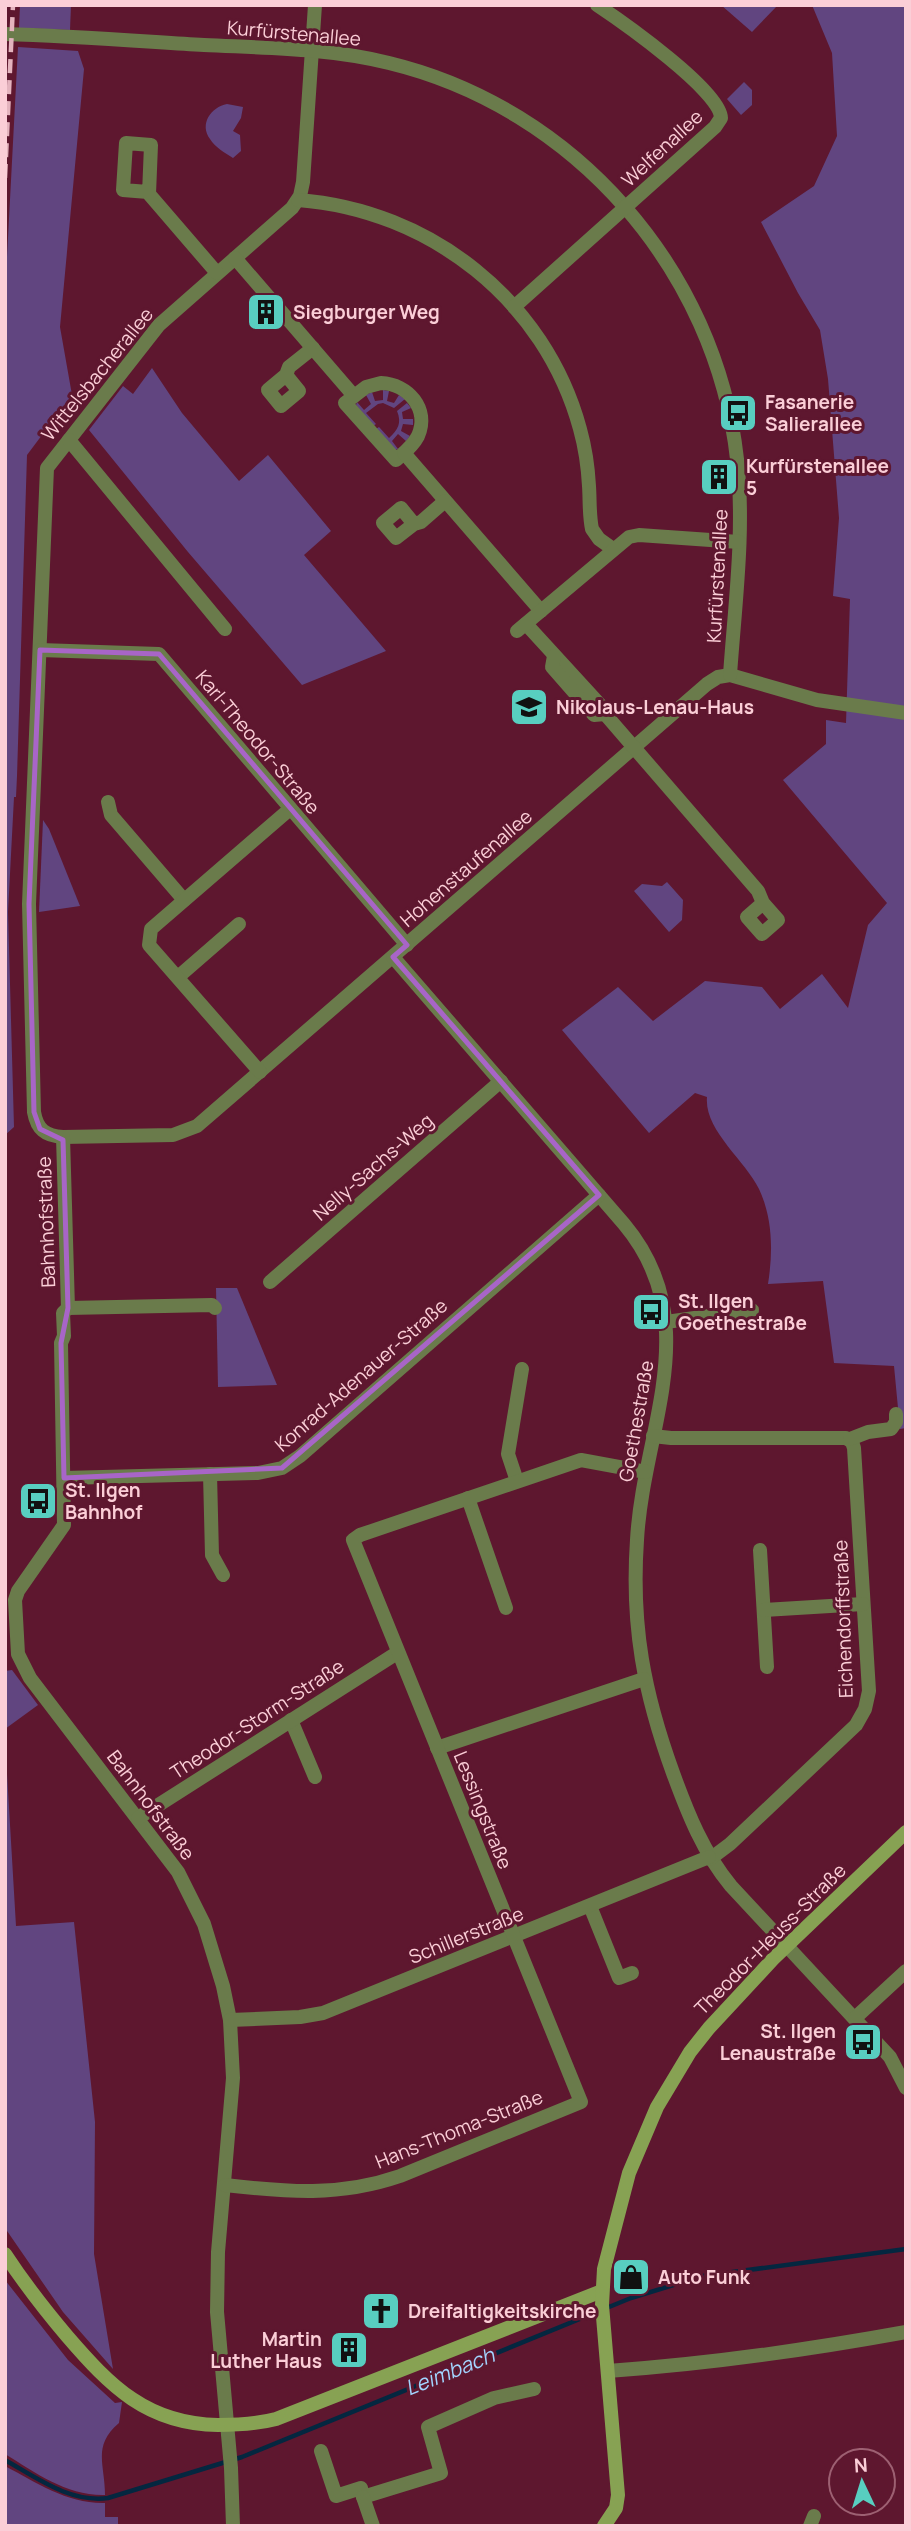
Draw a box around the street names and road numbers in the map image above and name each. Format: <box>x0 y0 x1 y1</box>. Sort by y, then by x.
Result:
street label: Kurfürstenallee <box>226 14 362 52</box>
street label: Welfenallee <box>616 104 708 192</box>
street label: Wittelsbacherallee <box>35 302 159 446</box>
street label: Kurfürstenallee <box>701 508 733 644</box>
street label: Karl-Theodor-Straße <box>190 664 326 820</box>
street label: Hohenstaufenallee <box>394 803 538 933</box>
street label: Nelly-Sachs-Weg <box>307 1108 439 1226</box>
street label: Bahnhofstraße <box>31 1156 61 1288</box>
street label: Konrad-Adenauer-Straße <box>269 1293 453 1457</box>
street label: Goethestraße <box>613 1358 659 1484</box>
street label: Eichendorffstraße <box>827 1540 859 1698</box>
street label: Theodor-Storm-Straße <box>165 1653 349 1785</box>
street label: Bahnhofstraße <box>101 1745 201 1865</box>
street label: Lessingstraße <box>448 1747 518 1873</box>
street label: Theodor-Heuss-Straße <box>689 1858 851 2020</box>
street label: Schillerstraße <box>405 1900 527 1970</box>
street label: Hans-Thoma-Straße <box>371 2083 547 2175</box>

